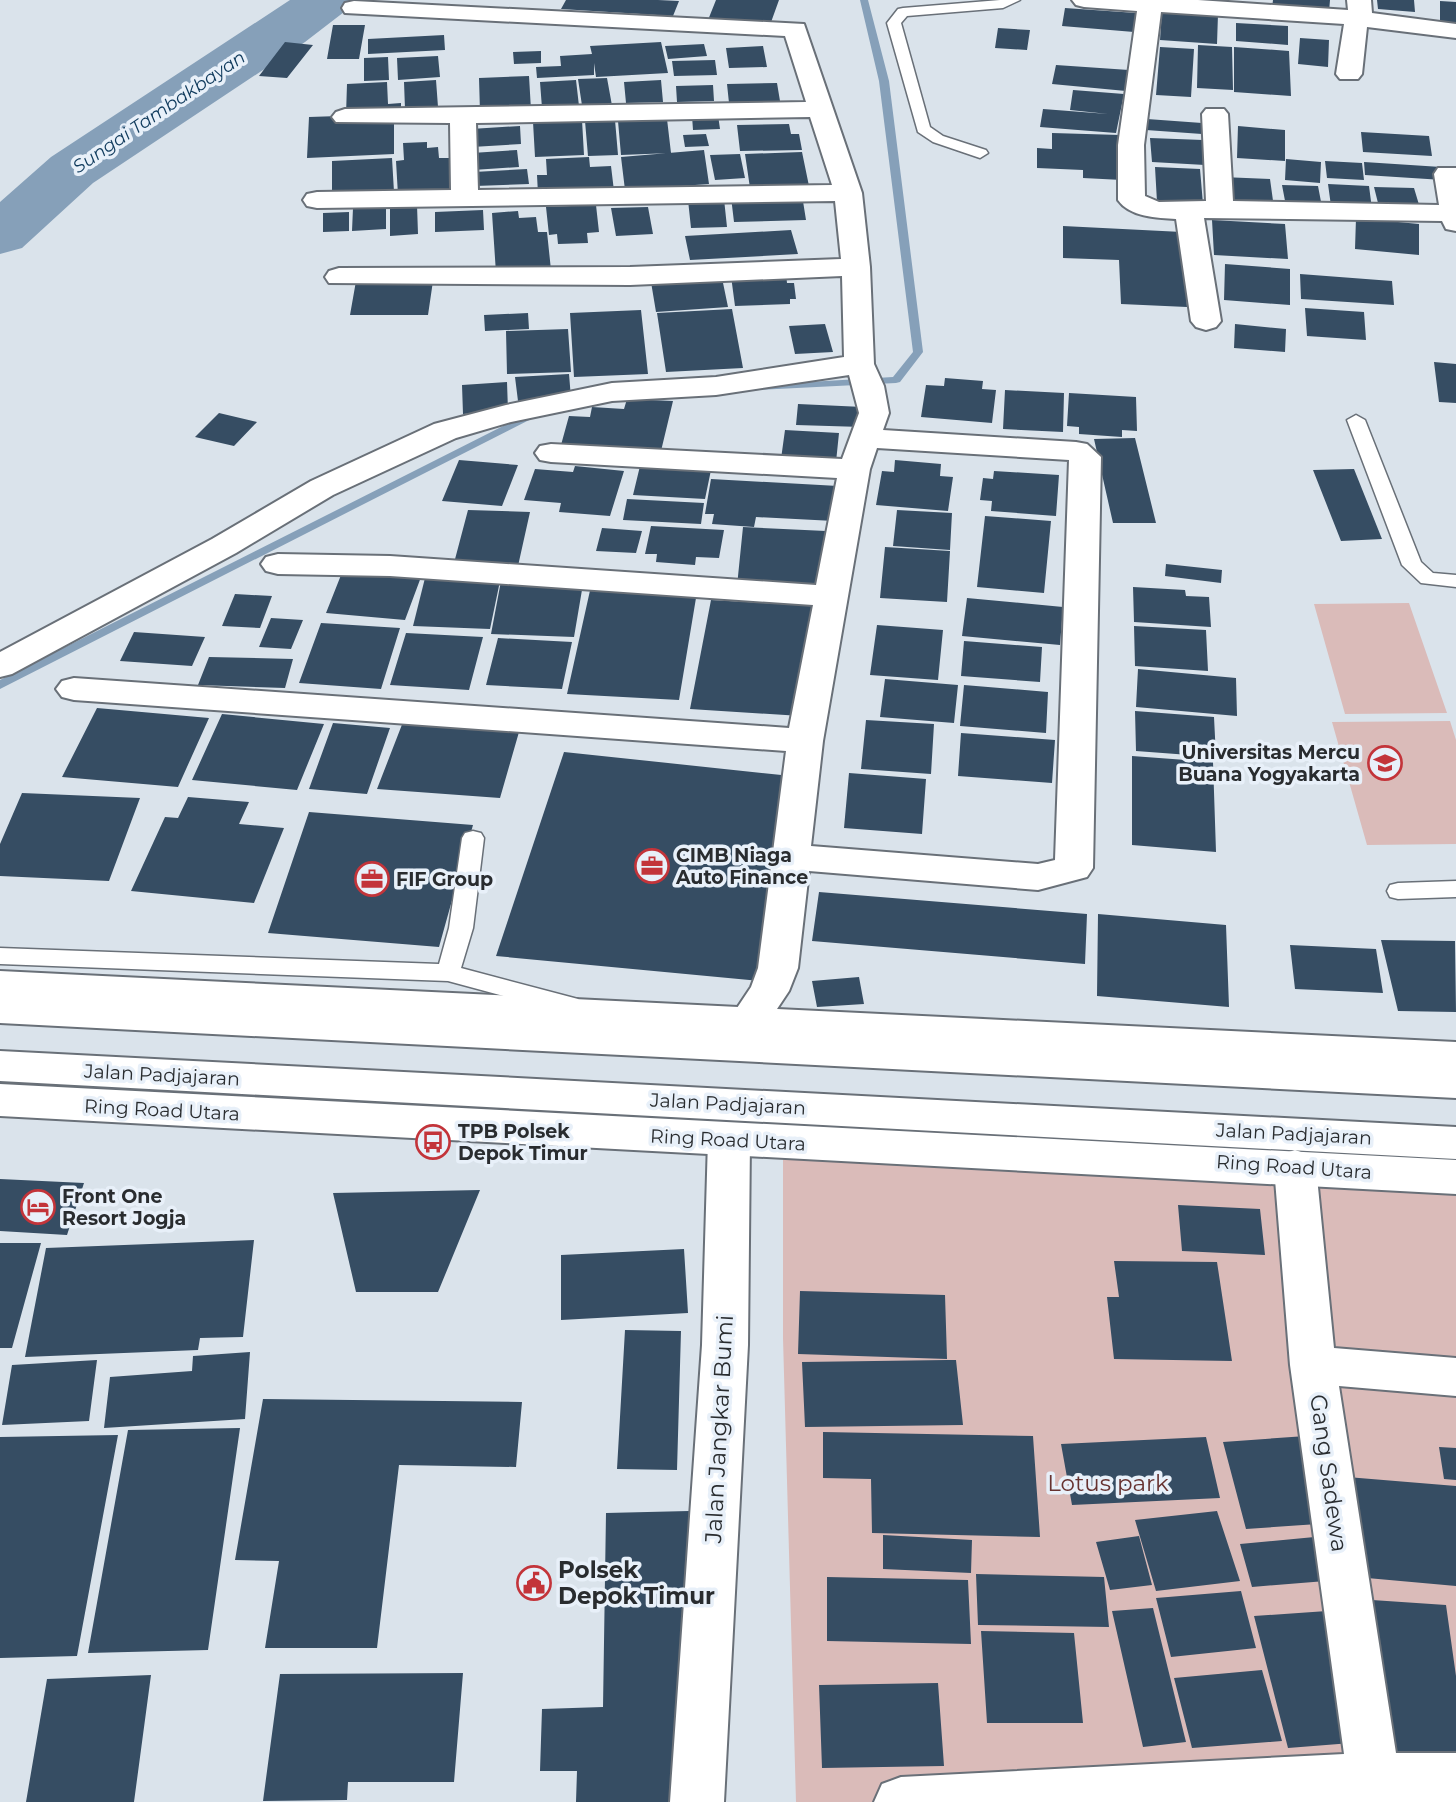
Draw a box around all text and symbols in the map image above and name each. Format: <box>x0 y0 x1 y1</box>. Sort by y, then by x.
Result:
water label: Sungai Tambakbayan <box>69 46 249 178</box>
place label: Universitas Mercu Buana Yogyakarta <box>1178 741 1360 786</box>
school or university icon: Universitas Mercu Buana Yogyakarta <box>1366 744 1404 782</box>
place label: CIMB Niaga Auto Finance <box>675 844 808 889</box>
office icon: CIMB Niaga Auto Finance <box>633 847 671 885</box>
office icon: FIF Group <box>353 860 391 898</box>
place label: FIF Group <box>396 868 493 891</box>
street label: Jalan Padjajaran <box>82 1059 241 1091</box>
street label: Jalan Padjajaran <box>648 1088 807 1120</box>
street label: Ring Road Utara <box>84 1094 240 1126</box>
street label: Jalan Padjajaran <box>1214 1118 1373 1150</box>
place label: TPB Polsek Depok Timur <box>458 1120 588 1165</box>
bus stop icon: TPB Polsek Depok Timur <box>414 1123 452 1161</box>
street label: Ring Road Utara <box>650 1124 806 1156</box>
street label: Ring Road Utara <box>1215 1150 1373 1184</box>
place label: Front One Resort Jogja <box>62 1185 186 1230</box>
hotel icon: Front One Resort Jogja <box>19 1188 57 1226</box>
street label: Jalan Jangkar Bumi <box>699 1314 739 1545</box>
street label: Gang Sadewa <box>1304 1392 1354 1554</box>
park label: Lotus park <box>1047 1469 1169 1497</box>
place label: Polsek Depok Timur <box>558 1556 715 1610</box>
public building icon: Polsek Depok Timur <box>515 1564 553 1602</box>

